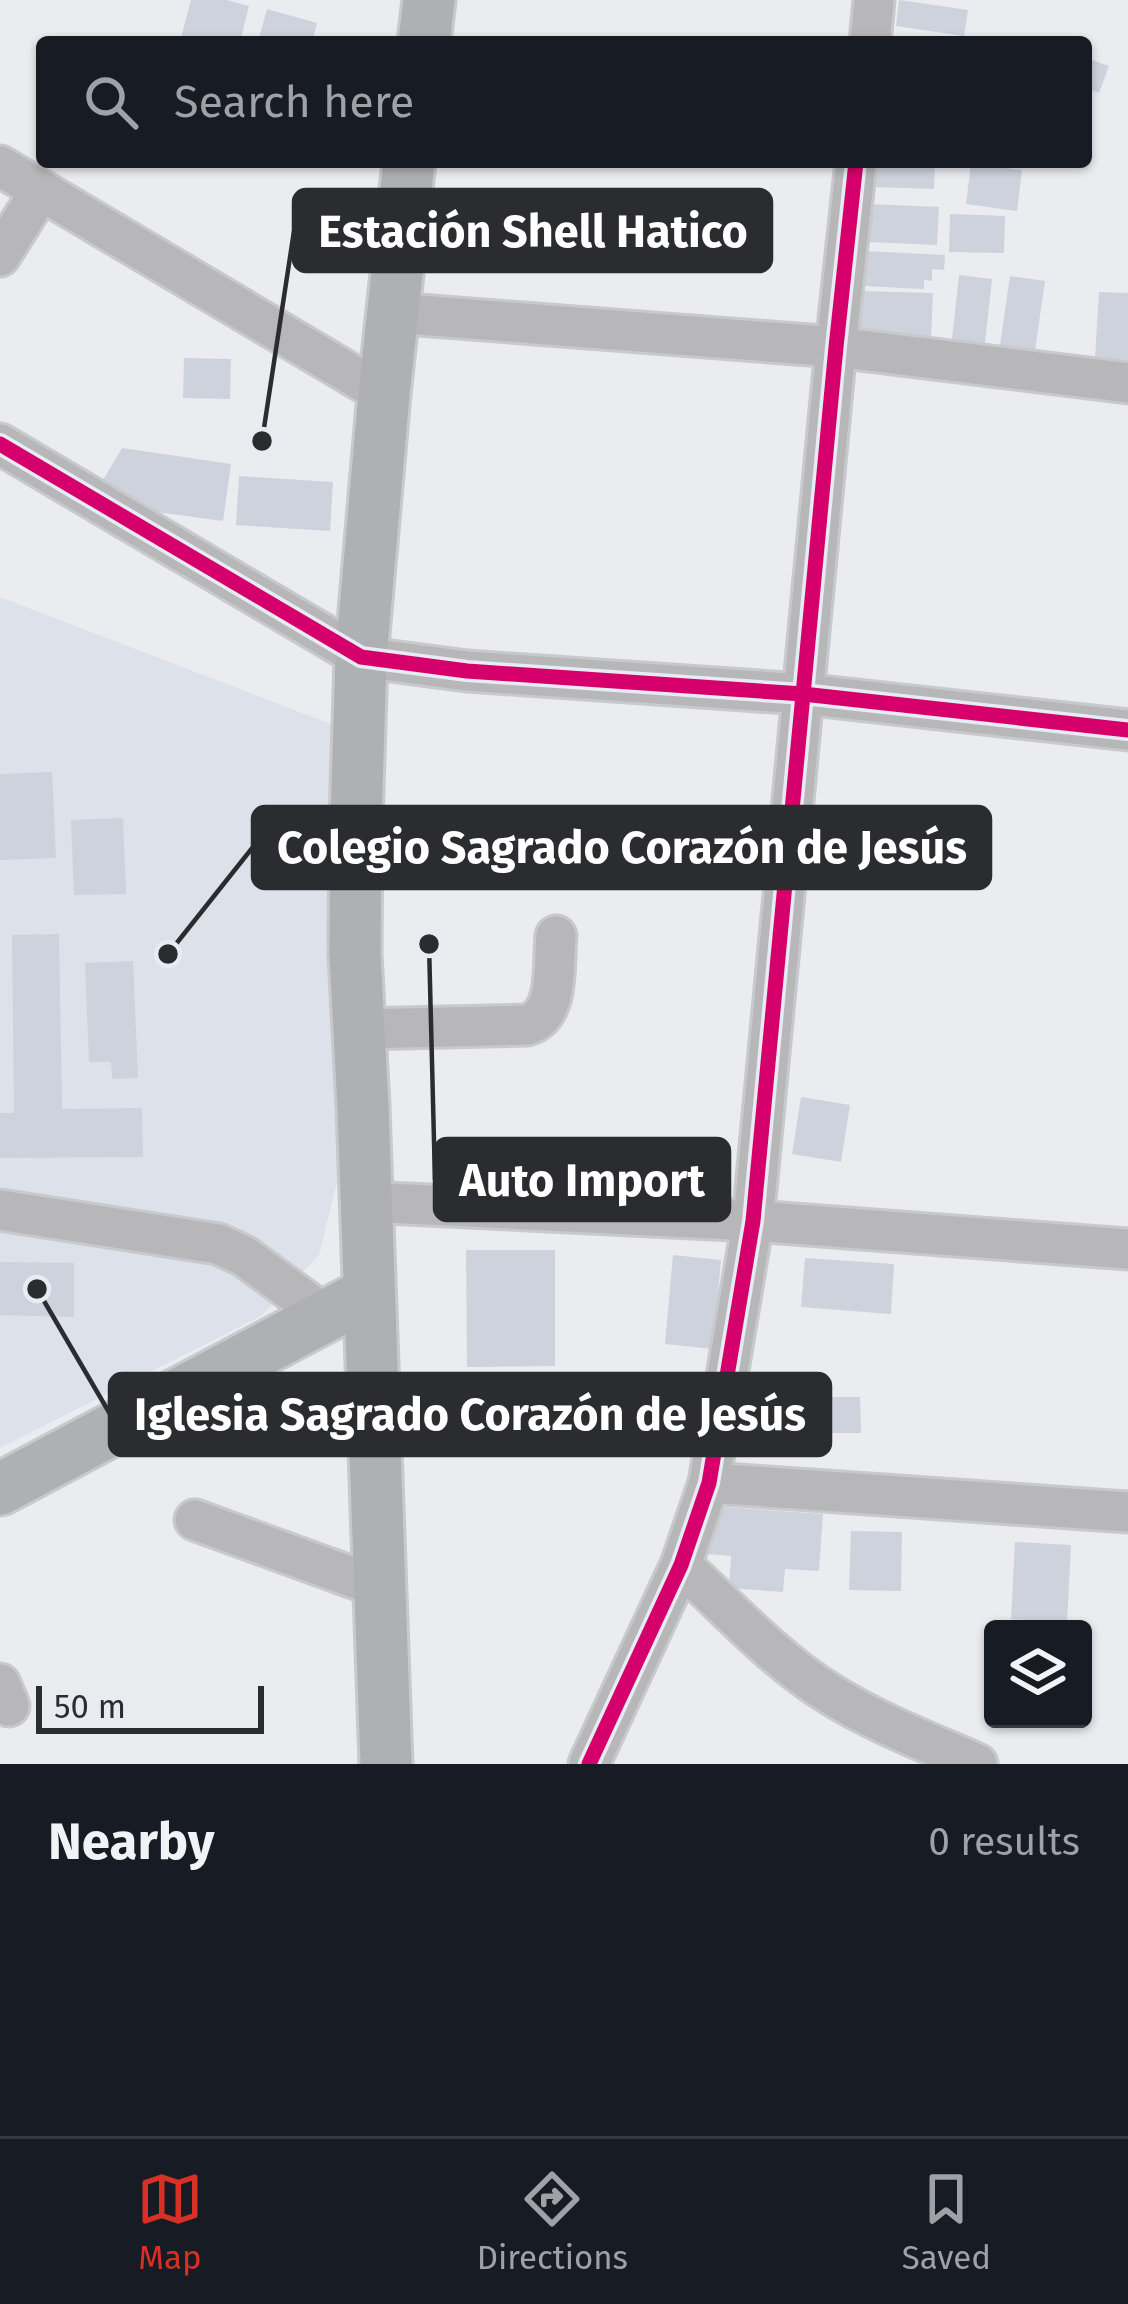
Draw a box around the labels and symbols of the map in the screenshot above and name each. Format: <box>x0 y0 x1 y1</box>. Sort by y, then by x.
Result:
callout: Estación Shell Hatico <box>294 190 771 271</box>
text: Estación Shell Hatico <box>318 205 748 259</box>
callout: Colegio Sagrado Corazón de Jesús <box>253 807 990 888</box>
text: Colegio Sagrado Corazón de Jesús <box>277 821 967 875</box>
callout: Auto Import <box>435 1139 729 1220</box>
text: Auto Import <box>458 1154 705 1208</box>
callout: Iglesia Sagrado Corazón de Jesús <box>110 1374 830 1455</box>
text: Iglesia Sagrado Corazón de Jesús <box>134 1388 806 1442</box>
scale bar <box>36 1680 264 1733</box>

